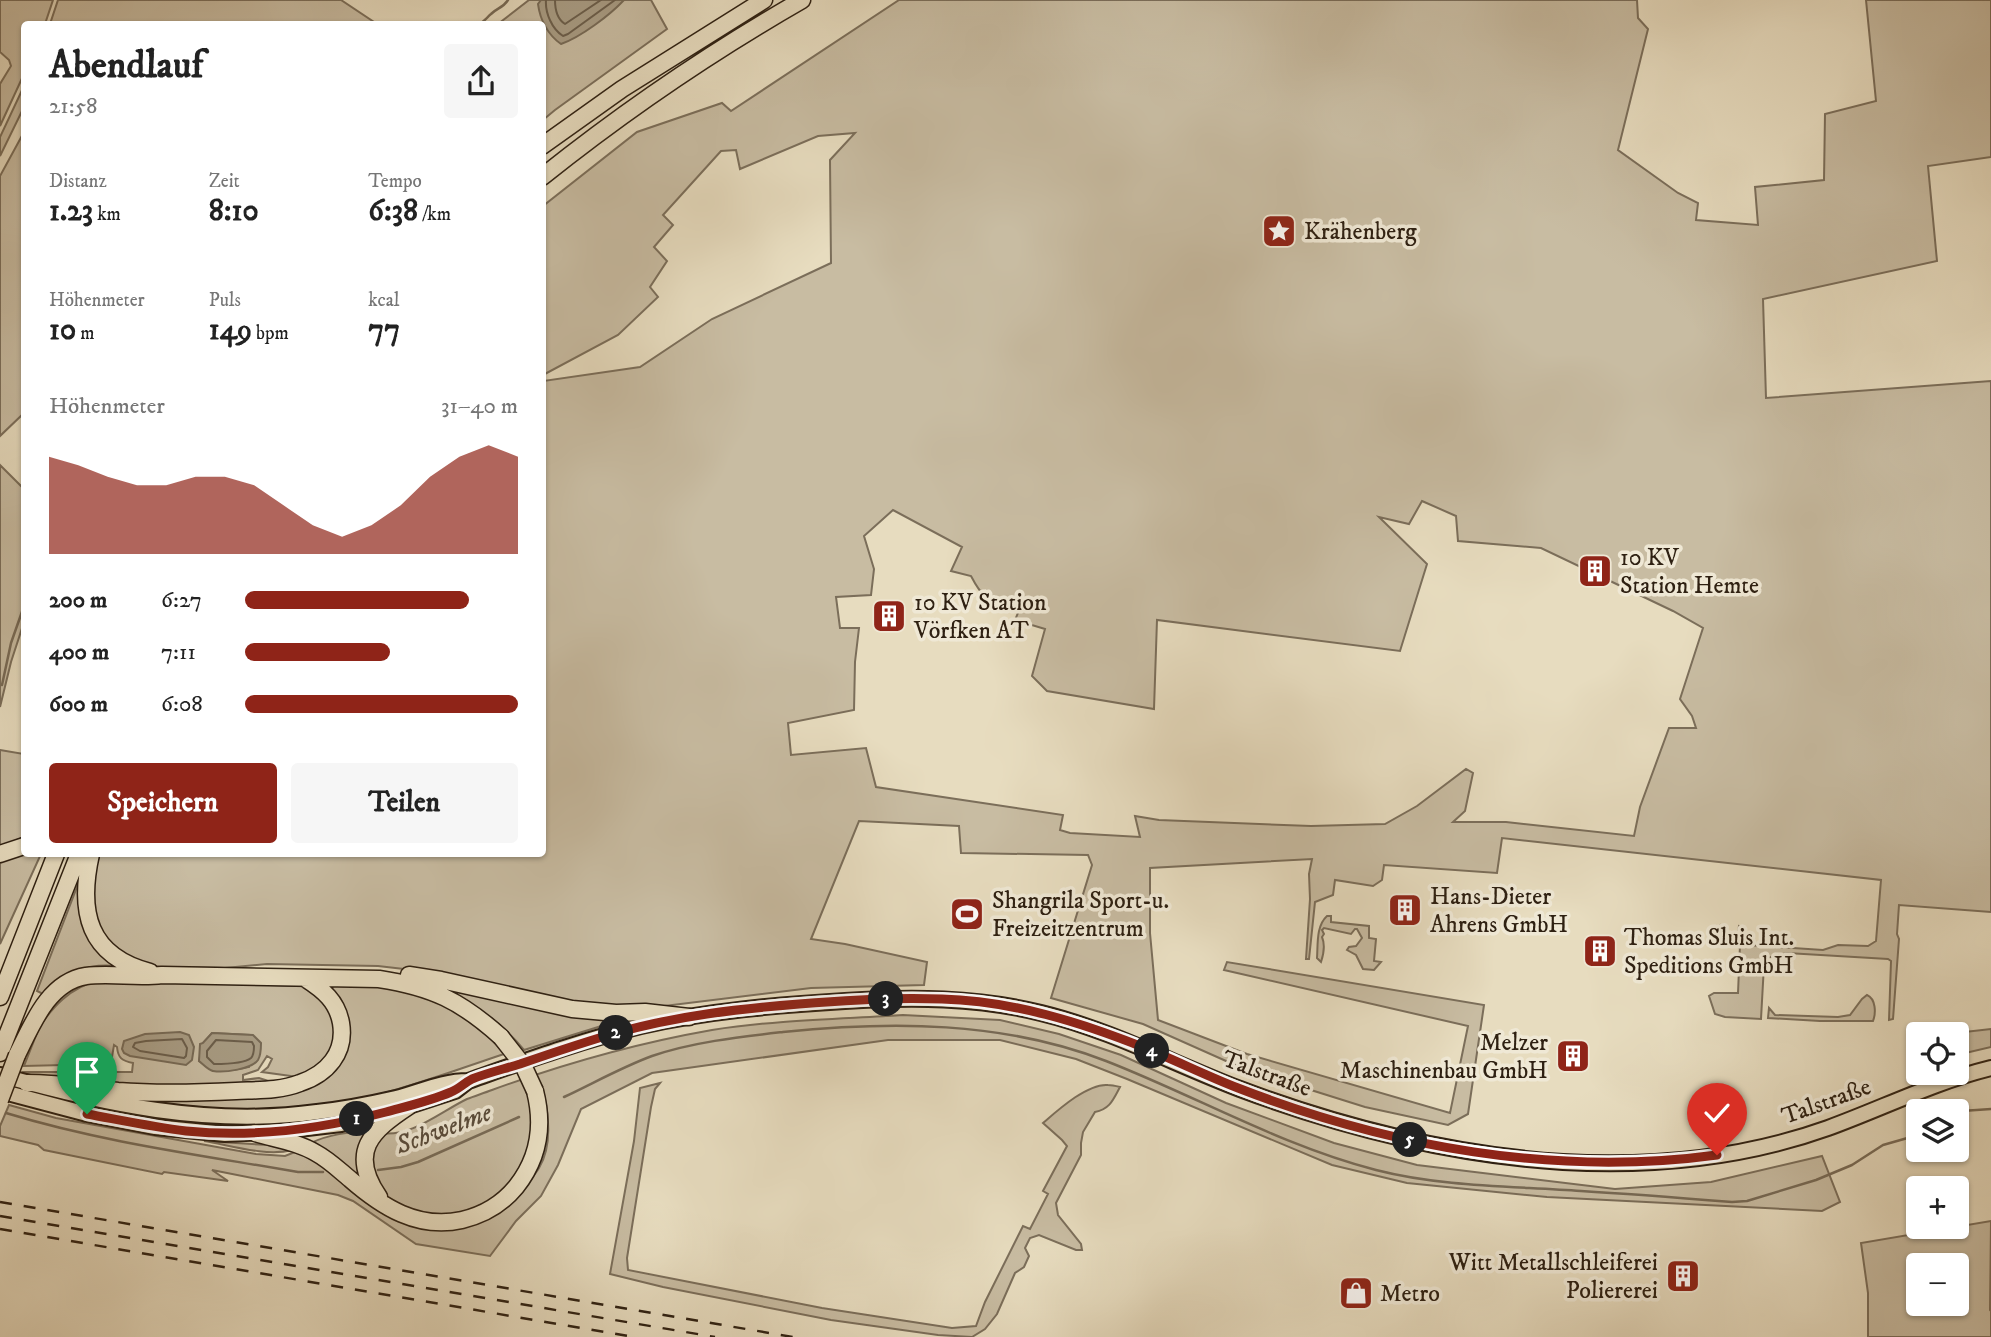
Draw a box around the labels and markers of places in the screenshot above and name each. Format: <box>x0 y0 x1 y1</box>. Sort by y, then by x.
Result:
place icon: Krähenberg <box>1260 212 1298 250</box>
place label: Krähenberg <box>1304 217 1417 247</box>
place label: 10 KV Station Hemte <box>1620 543 1759 601</box>
building icon: 10 KV Station Hemte <box>1576 552 1614 590</box>
place label: 10 KV Station Vörfken AT <box>913 588 1047 646</box>
building icon: 10 KV Station Vörfken AT <box>870 597 908 635</box>
place label: Hans-Dieter Ahrens GmbH <box>1430 882 1568 940</box>
place label: Shangrila Sport-u. Freizeitzentrum <box>992 886 1169 944</box>
building icon: Hans-Dieter Ahrens GmbH <box>1386 891 1424 929</box>
sports icon: Shangrila Sport-u. Freizeitzentrum <box>948 895 986 933</box>
place label: Thomas Sluis Int. Speditions GmbH <box>1624 923 1794 981</box>
building icon: Thomas Sluis Int. Speditions GmbH <box>1581 932 1619 970</box>
pin: 3 <box>868 982 903 1016</box>
pin: 2 <box>598 1016 634 1050</box>
place label: Melzer Maschinenbau GmbH <box>1340 1028 1548 1086</box>
pin: 4 <box>1134 1034 1170 1068</box>
building icon: Melzer Maschinenbau GmbH <box>1554 1037 1592 1075</box>
pin <box>57 1042 117 1114</box>
pin <box>1687 1083 1747 1155</box>
pin: 1 <box>340 1102 374 1136</box>
pin: 5 <box>1392 1122 1428 1158</box>
place label: Witt Metallschleiferei Poliererei <box>1448 1248 1658 1306</box>
building icon: Witt Metallschleiferei Poliererei <box>1664 1257 1702 1295</box>
shop icon: Metro <box>1337 1274 1375 1312</box>
place label: Metro <box>1380 1279 1440 1309</box>

